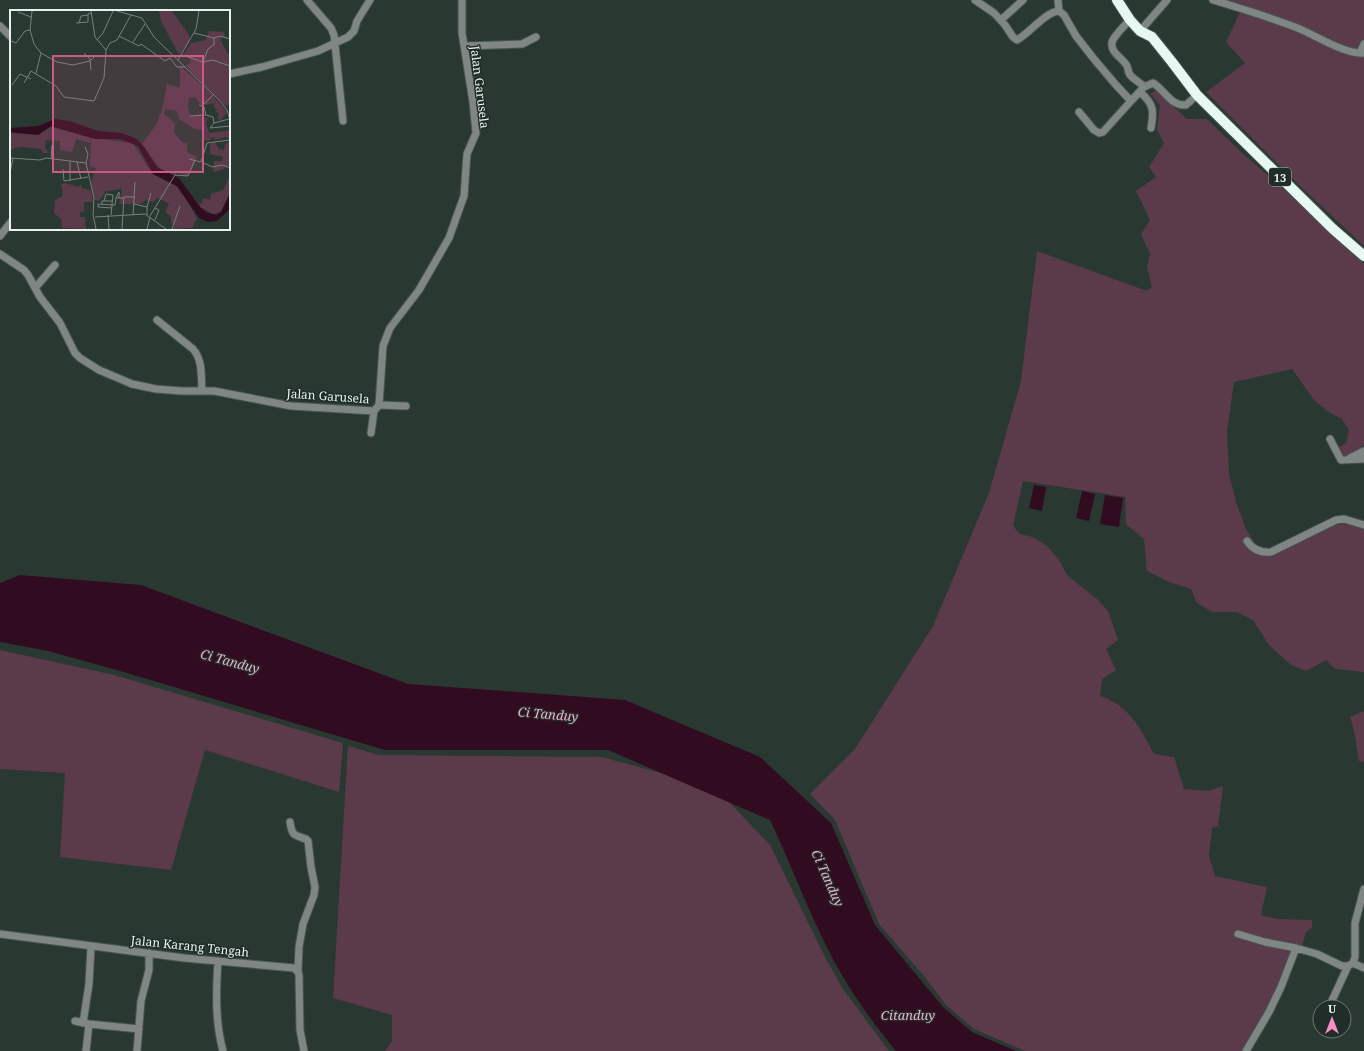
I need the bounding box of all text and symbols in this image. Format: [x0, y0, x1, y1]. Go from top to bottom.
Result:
inset map [10, 10, 230, 230]
street label: Jalan Garusela [466, 44, 494, 130]
road number: 13 [1269, 168, 1291, 186]
street label: Jalan Garusela [285, 385, 370, 407]
water label: Ci Tanduy [198, 644, 262, 678]
water label: Ci Tanduy [517, 702, 579, 726]
water label: Ci Tanduy [807, 847, 849, 909]
street label: Jalan Karang Tengah [129, 931, 250, 961]
north arrow [1312, 999, 1352, 1039]
text: U [1328, 1001, 1337, 1016]
water label: Citanduy [881, 1006, 935, 1024]

